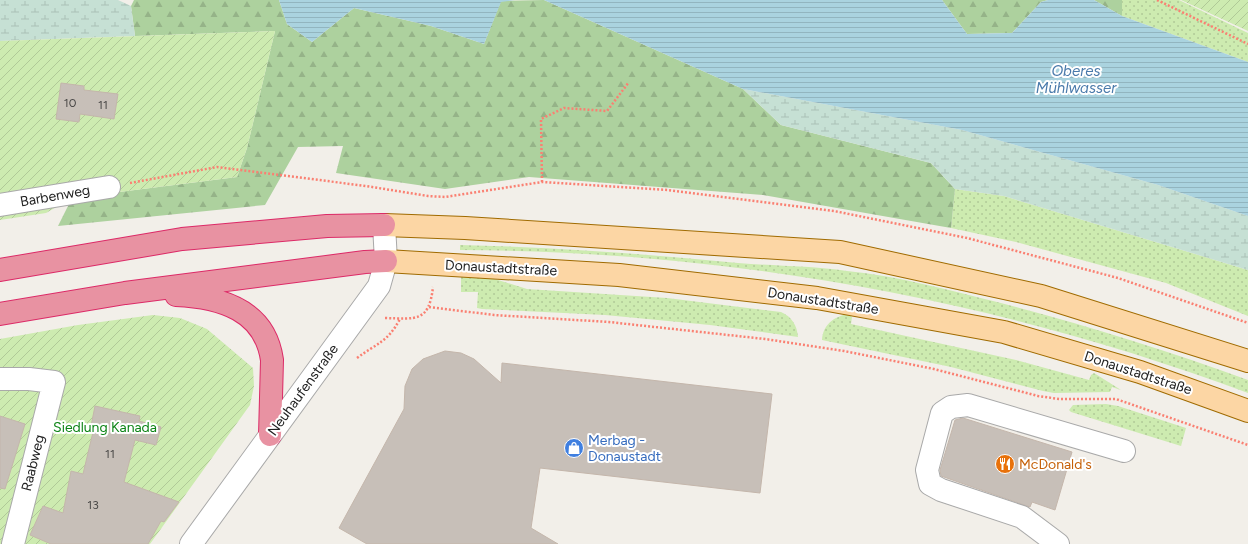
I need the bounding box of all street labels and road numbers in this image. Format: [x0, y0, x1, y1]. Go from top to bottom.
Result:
street label: Barbenweg [19, 181, 91, 211]
street label: Donaustadtstraße [445, 257, 558, 279]
street label: Donaustadtstraße [766, 284, 880, 318]
street label: Neuhaufenstraße [264, 341, 342, 439]
street label: Donaustadtstraße [1082, 348, 1194, 399]
street label: Raabweg [18, 433, 48, 493]

